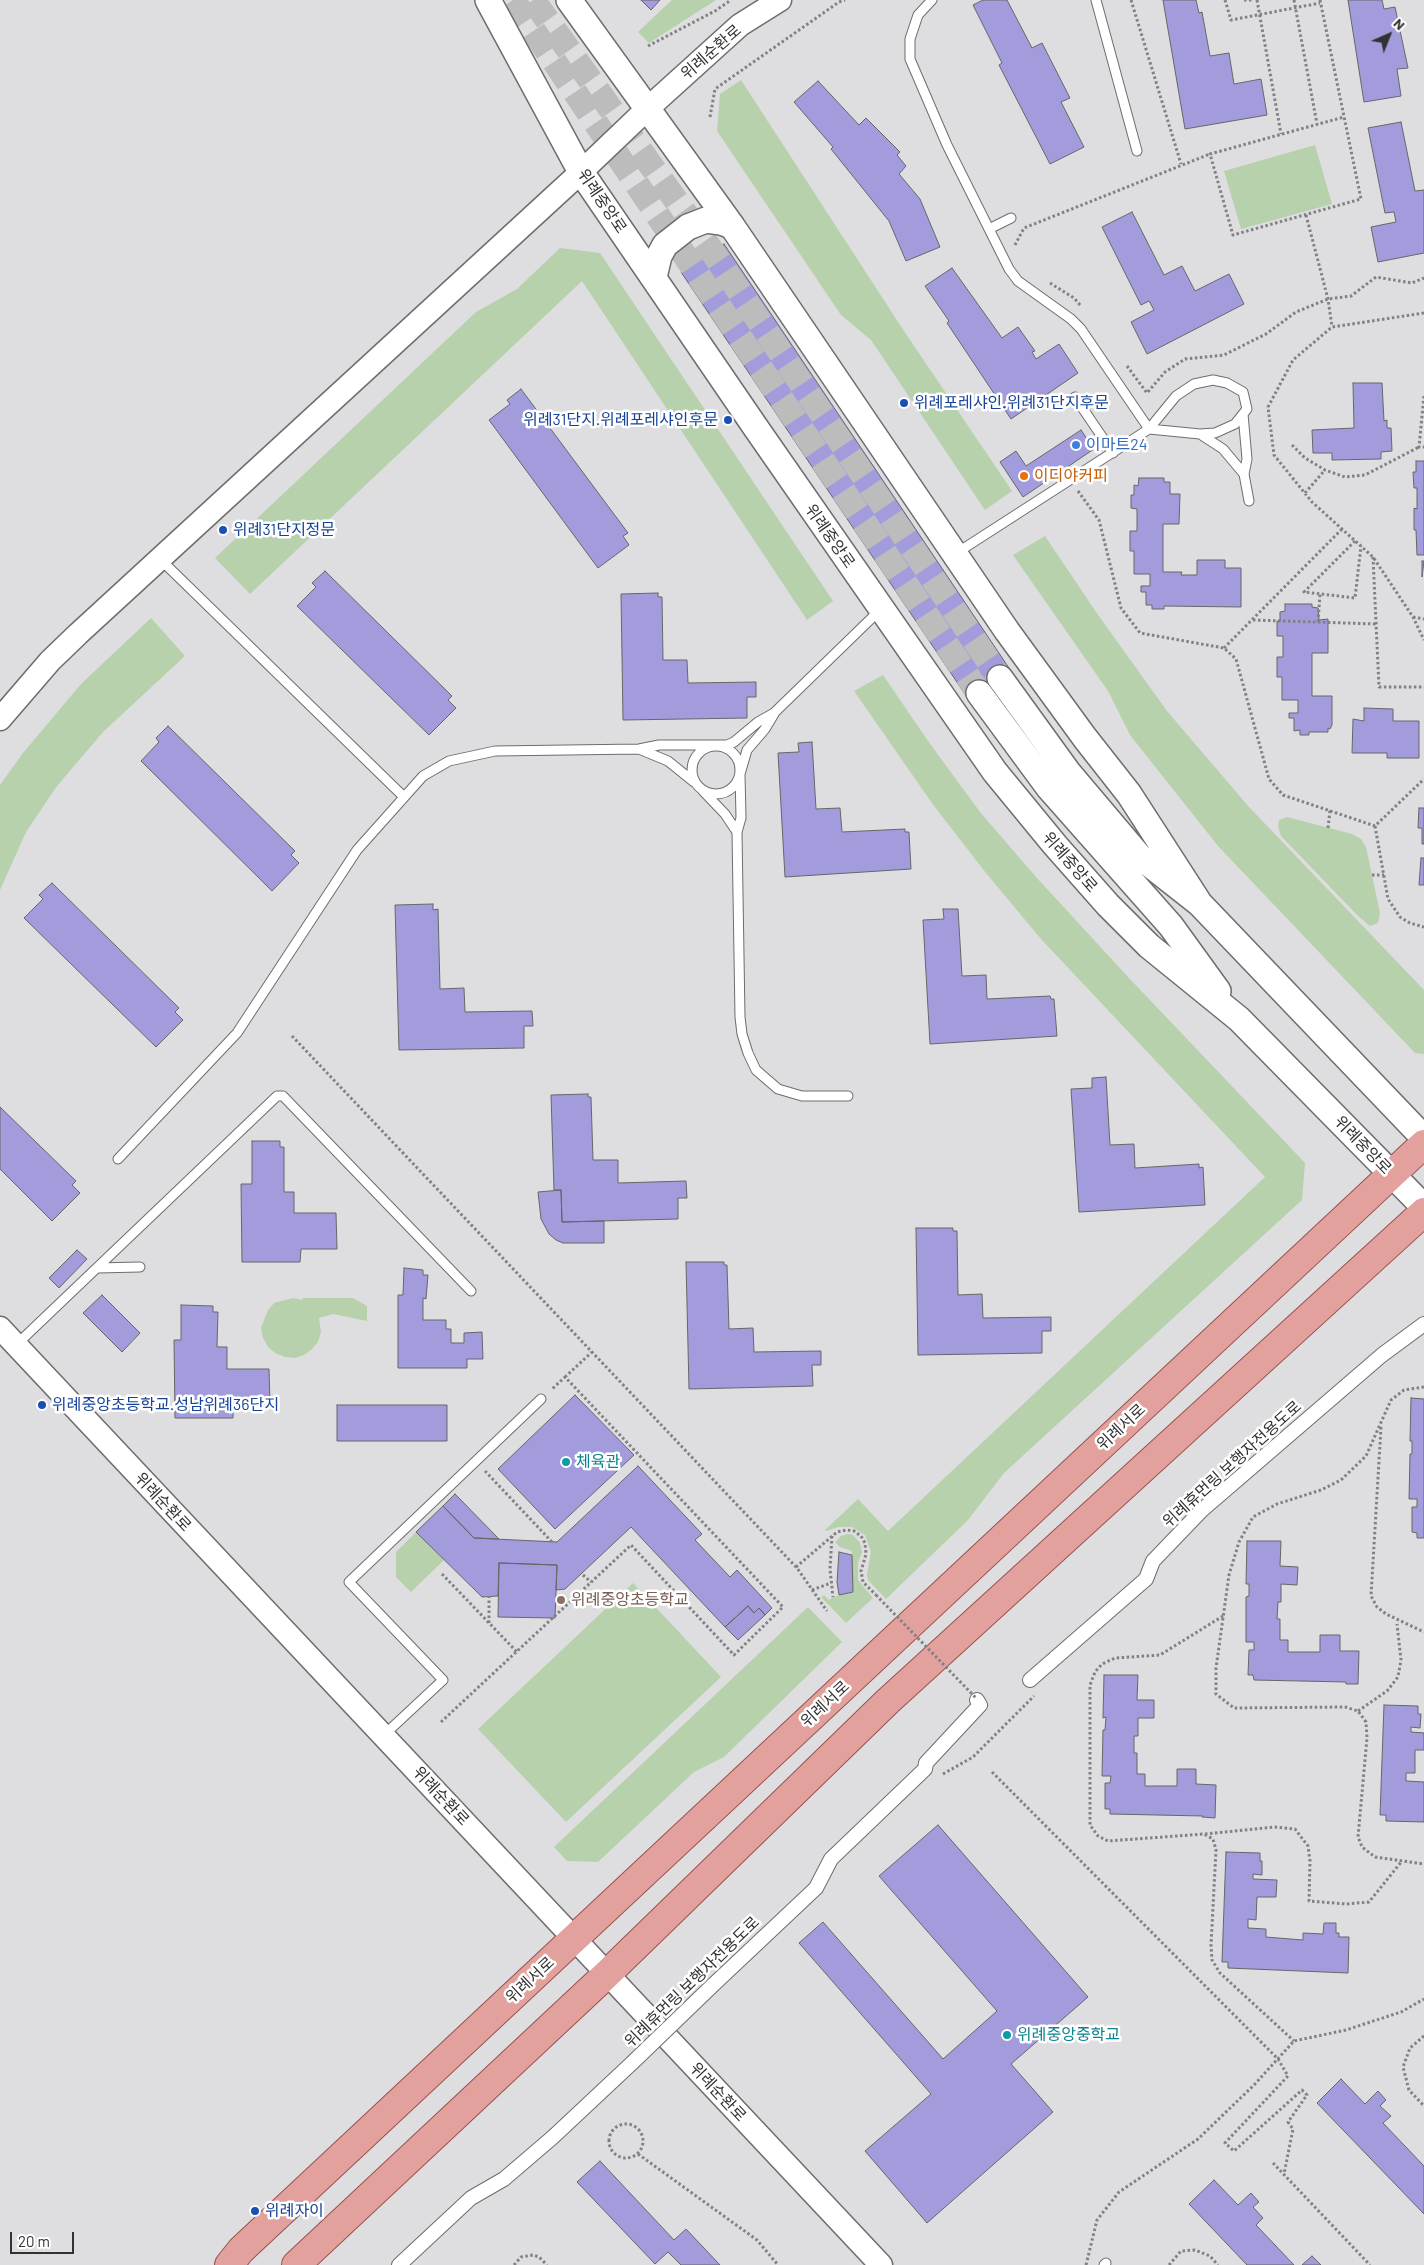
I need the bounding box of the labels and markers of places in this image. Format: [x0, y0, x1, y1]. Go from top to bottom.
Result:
place label: 위례포레샤인.위례31단지후문 [914, 393, 1109, 413]
marker: 위례포레샤인.위례31단지후문 [898, 397, 910, 409]
place label: 위례31단지.위례포레샤인후문 [523, 410, 718, 430]
marker: 위례31단지.위례포레샤인후문 [722, 414, 734, 426]
place label: 이마트24 [1086, 435, 1148, 455]
marker: 이마트24 [1070, 439, 1082, 451]
place label: 이디야커피 [1034, 466, 1108, 486]
marker: 이디야커피 [1018, 470, 1030, 482]
place label: 위례31단지정문 [233, 520, 335, 540]
marker: 위례31단지정문 [217, 524, 229, 536]
place label: 위례중앙초등학교.성남위례36단지 [52, 1395, 279, 1415]
marker: 위례중앙초등학교.성남위례36단지 [36, 1399, 48, 1411]
place label: 체육관 [576, 1452, 620, 1472]
marker: 체육관 [560, 1456, 572, 1468]
place label: 위례중앙초등학교 [571, 1590, 689, 1610]
marker: 위례중앙초등학교 [555, 1594, 567, 1606]
place label: 위례중앙중학교 [1017, 2025, 1120, 2045]
marker: 위례중앙중학교 [1001, 2029, 1013, 2041]
place label: 위례자이 [265, 2201, 324, 2221]
marker: 위례자이 [249, 2205, 261, 2217]

